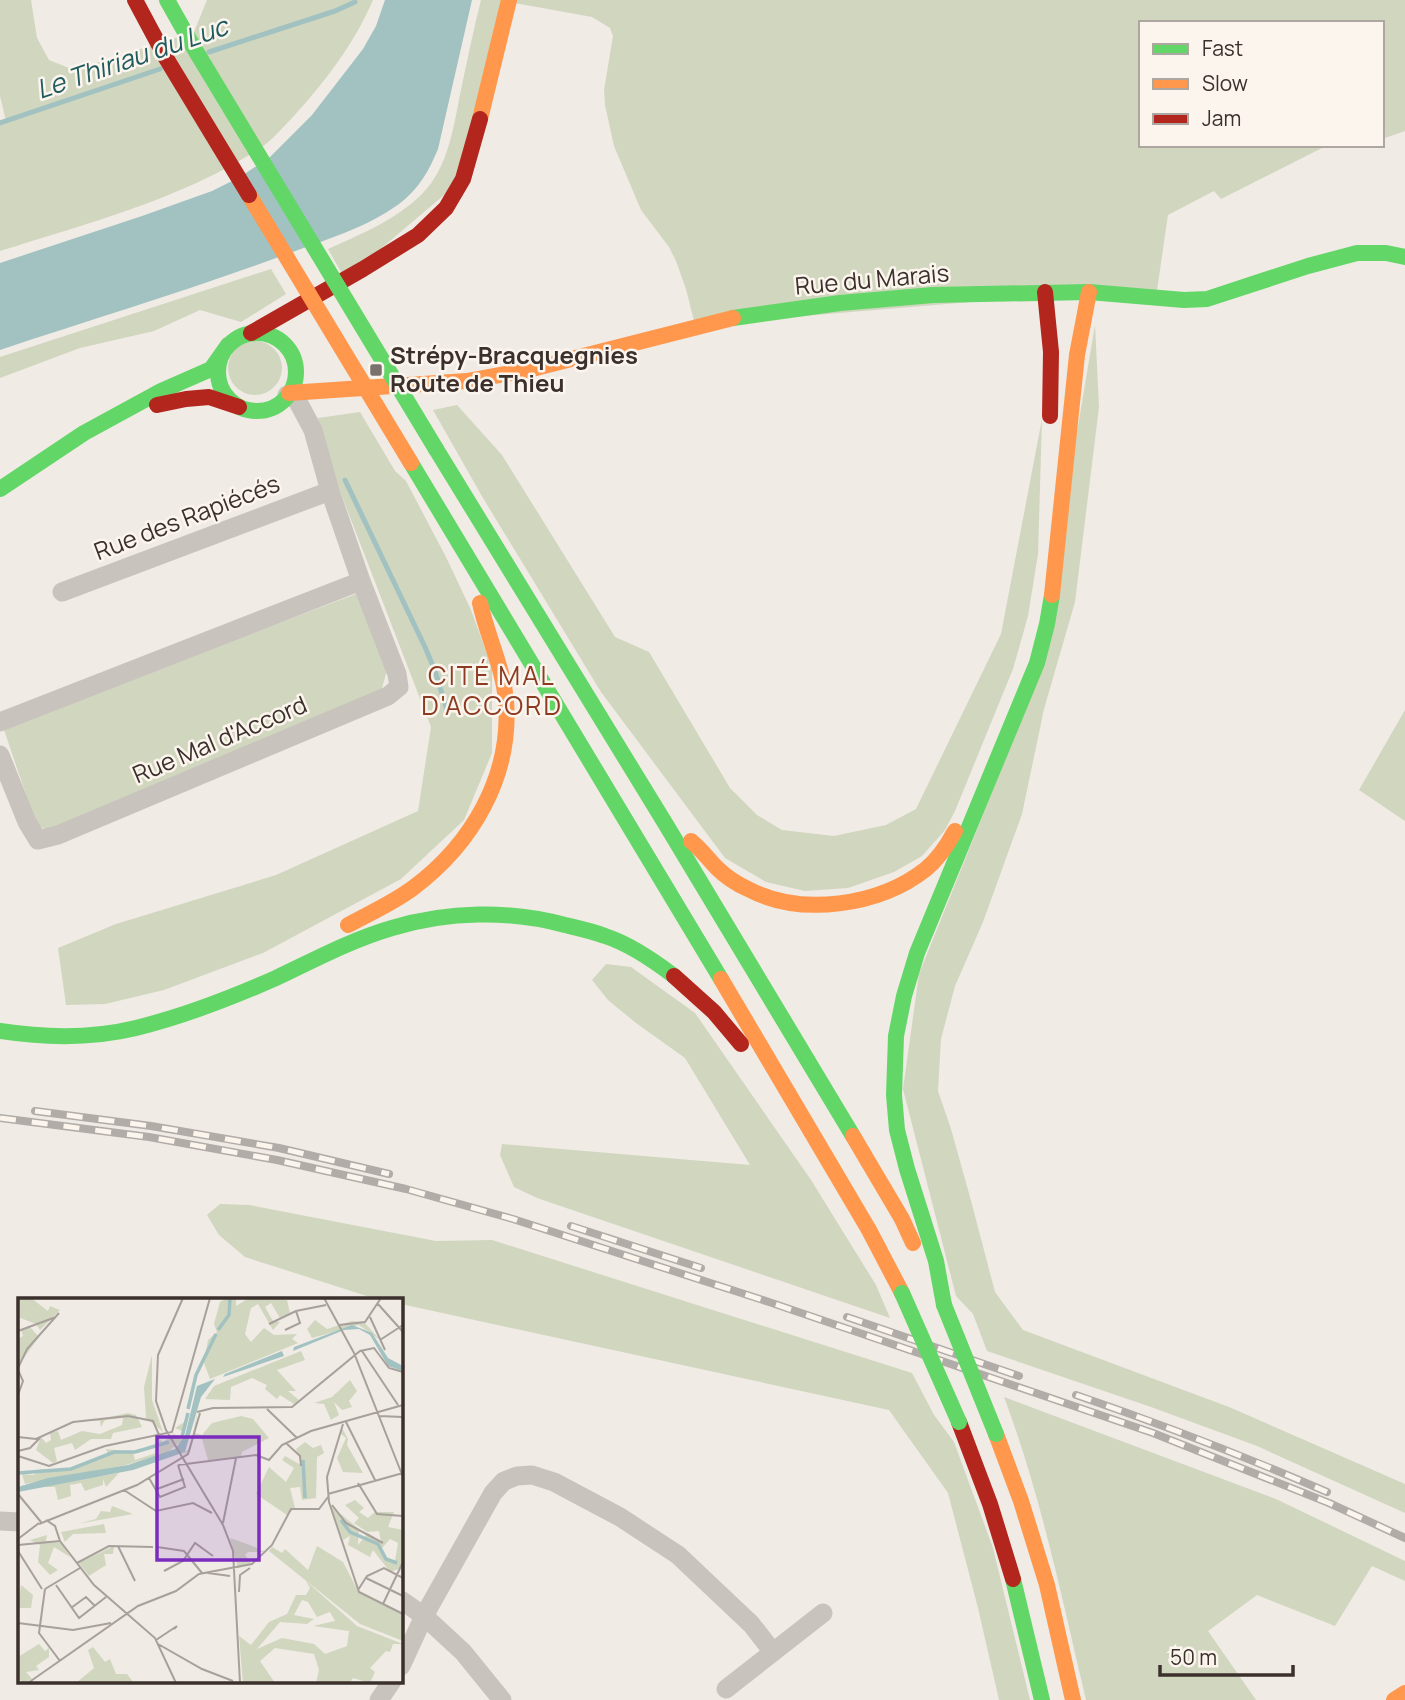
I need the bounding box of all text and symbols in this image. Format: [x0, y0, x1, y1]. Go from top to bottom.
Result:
water label: Le Thiriau du Luc [31, 7, 235, 107]
legend [1139, 21, 1384, 147]
text: Fast [1202, 34, 1243, 62]
text: Slow [1202, 69, 1248, 97]
text: Jam [1202, 104, 1241, 132]
street label: Rue du Marais [793, 255, 950, 302]
place label: Strépy-Bracquegnies Route de Thieu [390, 338, 638, 399]
marker: Strépy-Bracquegnies Route de Thieu [368, 362, 384, 378]
street label: Rue des Rapiécés [89, 466, 284, 567]
district label: CITÉ MAL D'ACCORD [421, 657, 563, 723]
street label: Rue Mal d'Accord [127, 687, 312, 790]
inset map [18, 1298, 402, 1682]
scale bar [1160, 1634, 1293, 1678]
text: 50 m [1170, 1643, 1217, 1671]

